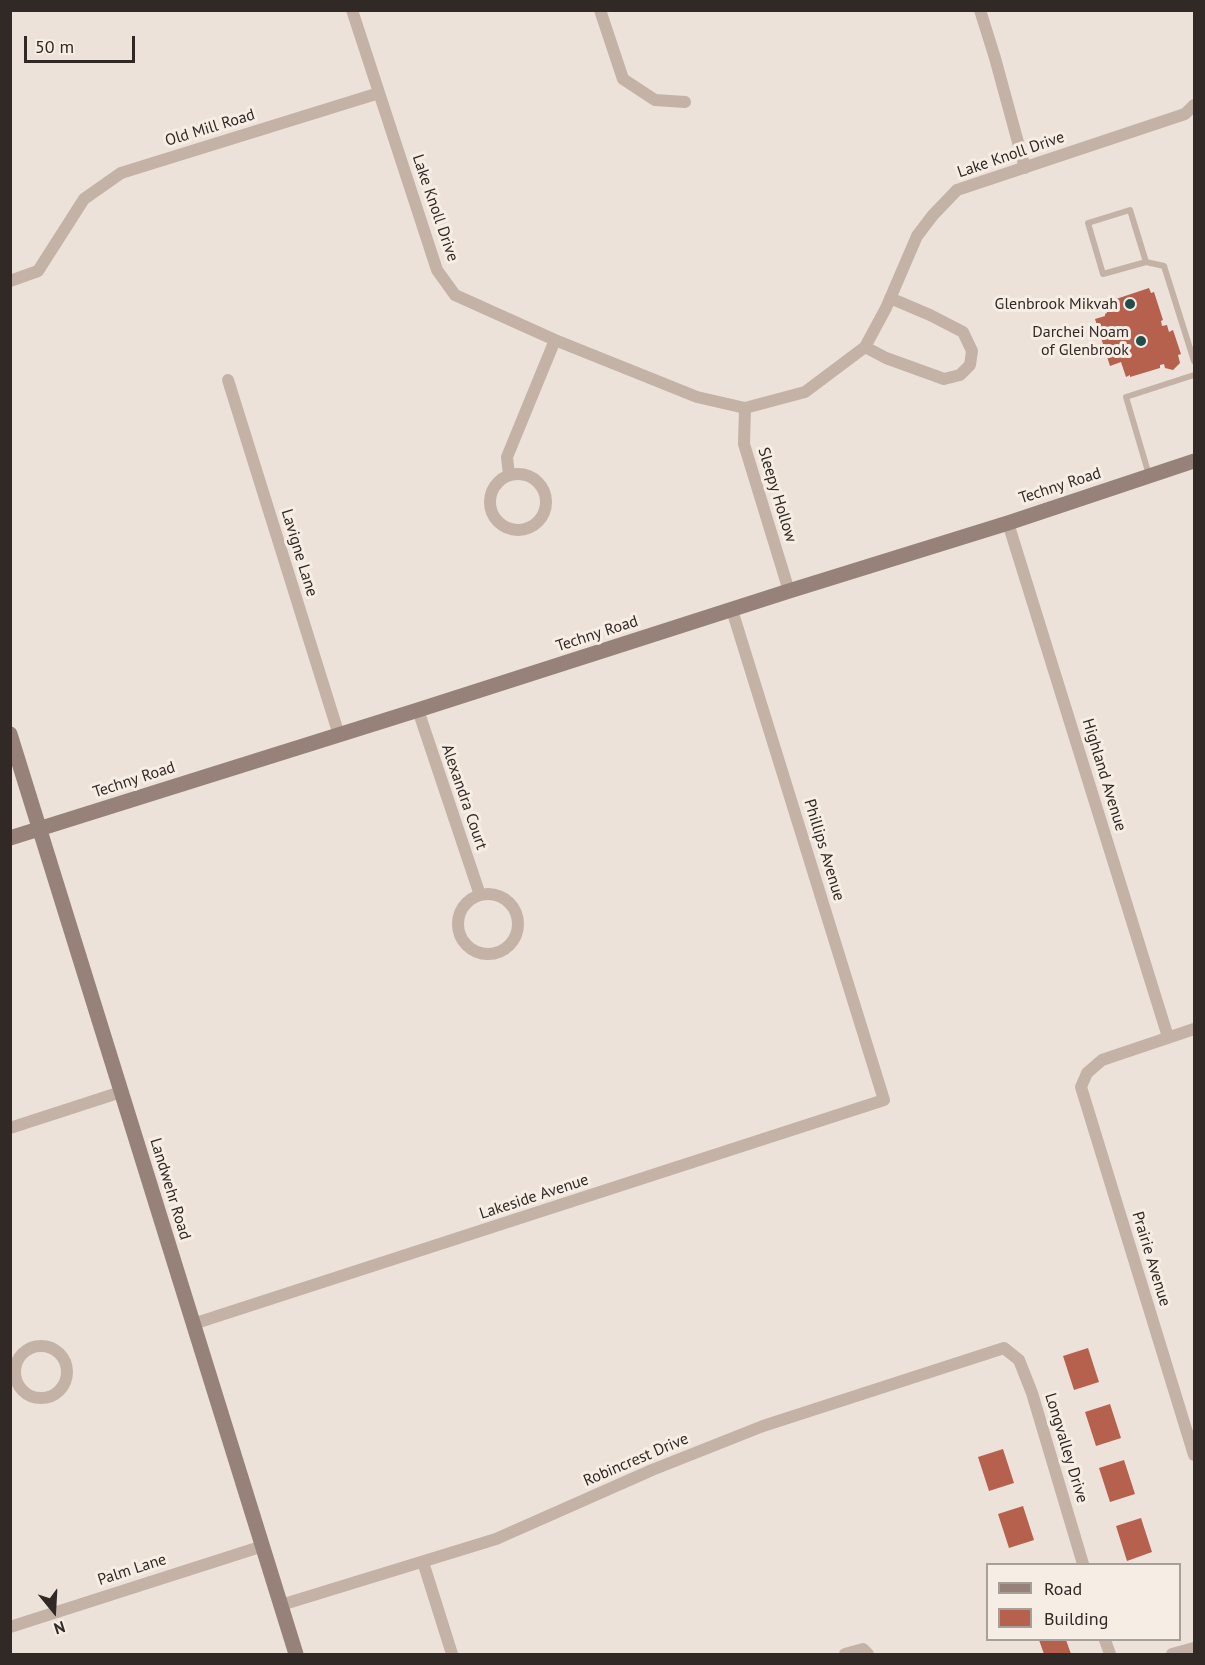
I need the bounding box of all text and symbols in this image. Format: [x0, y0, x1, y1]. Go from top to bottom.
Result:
scale bar [27, 24, 138, 62]
text: 50 m [35, 35, 74, 58]
street label: Old Mill Road [163, 105, 257, 151]
street label: Lake Knoll Drive [955, 128, 1067, 182]
street label: Lake Knoll Drive [408, 152, 462, 264]
place label: Glenbrook Mikvah [995, 294, 1118, 314]
marker: Glenbrook Mikvah [1123, 297, 1137, 311]
place label: Darchei Noam of Glenbrook [1032, 322, 1129, 360]
marker: Darchei Noam of Glenbrook [1134, 334, 1148, 348]
street label: Sleepy Hollow [753, 445, 801, 545]
street label: Techny Road [1017, 464, 1103, 508]
street label: Lavigne Lane [277, 507, 321, 599]
street label: Techny Road [554, 612, 640, 656]
street label: Highland Avenue [1078, 716, 1130, 834]
street label: Alexandra Court [437, 742, 491, 852]
street label: Techny Road [91, 758, 177, 802]
street label: Phillips Avenue [799, 797, 849, 903]
street label: Landwehr Road [145, 1136, 195, 1242]
street label: Lakeside Avenue [477, 1170, 591, 1224]
street label: Prairie Avenue [1127, 1209, 1175, 1309]
street label: Longvalley Drive [1040, 1391, 1092, 1505]
street label: Robincrest Drive [581, 1429, 691, 1491]
street label: Palm Lane [95, 1550, 169, 1590]
legend [986, 1563, 1181, 1641]
text: Road [1044, 1577, 1082, 1600]
north arrow [24, 1581, 84, 1641]
text: Building [1044, 1607, 1108, 1630]
text: N [51, 1617, 68, 1639]

